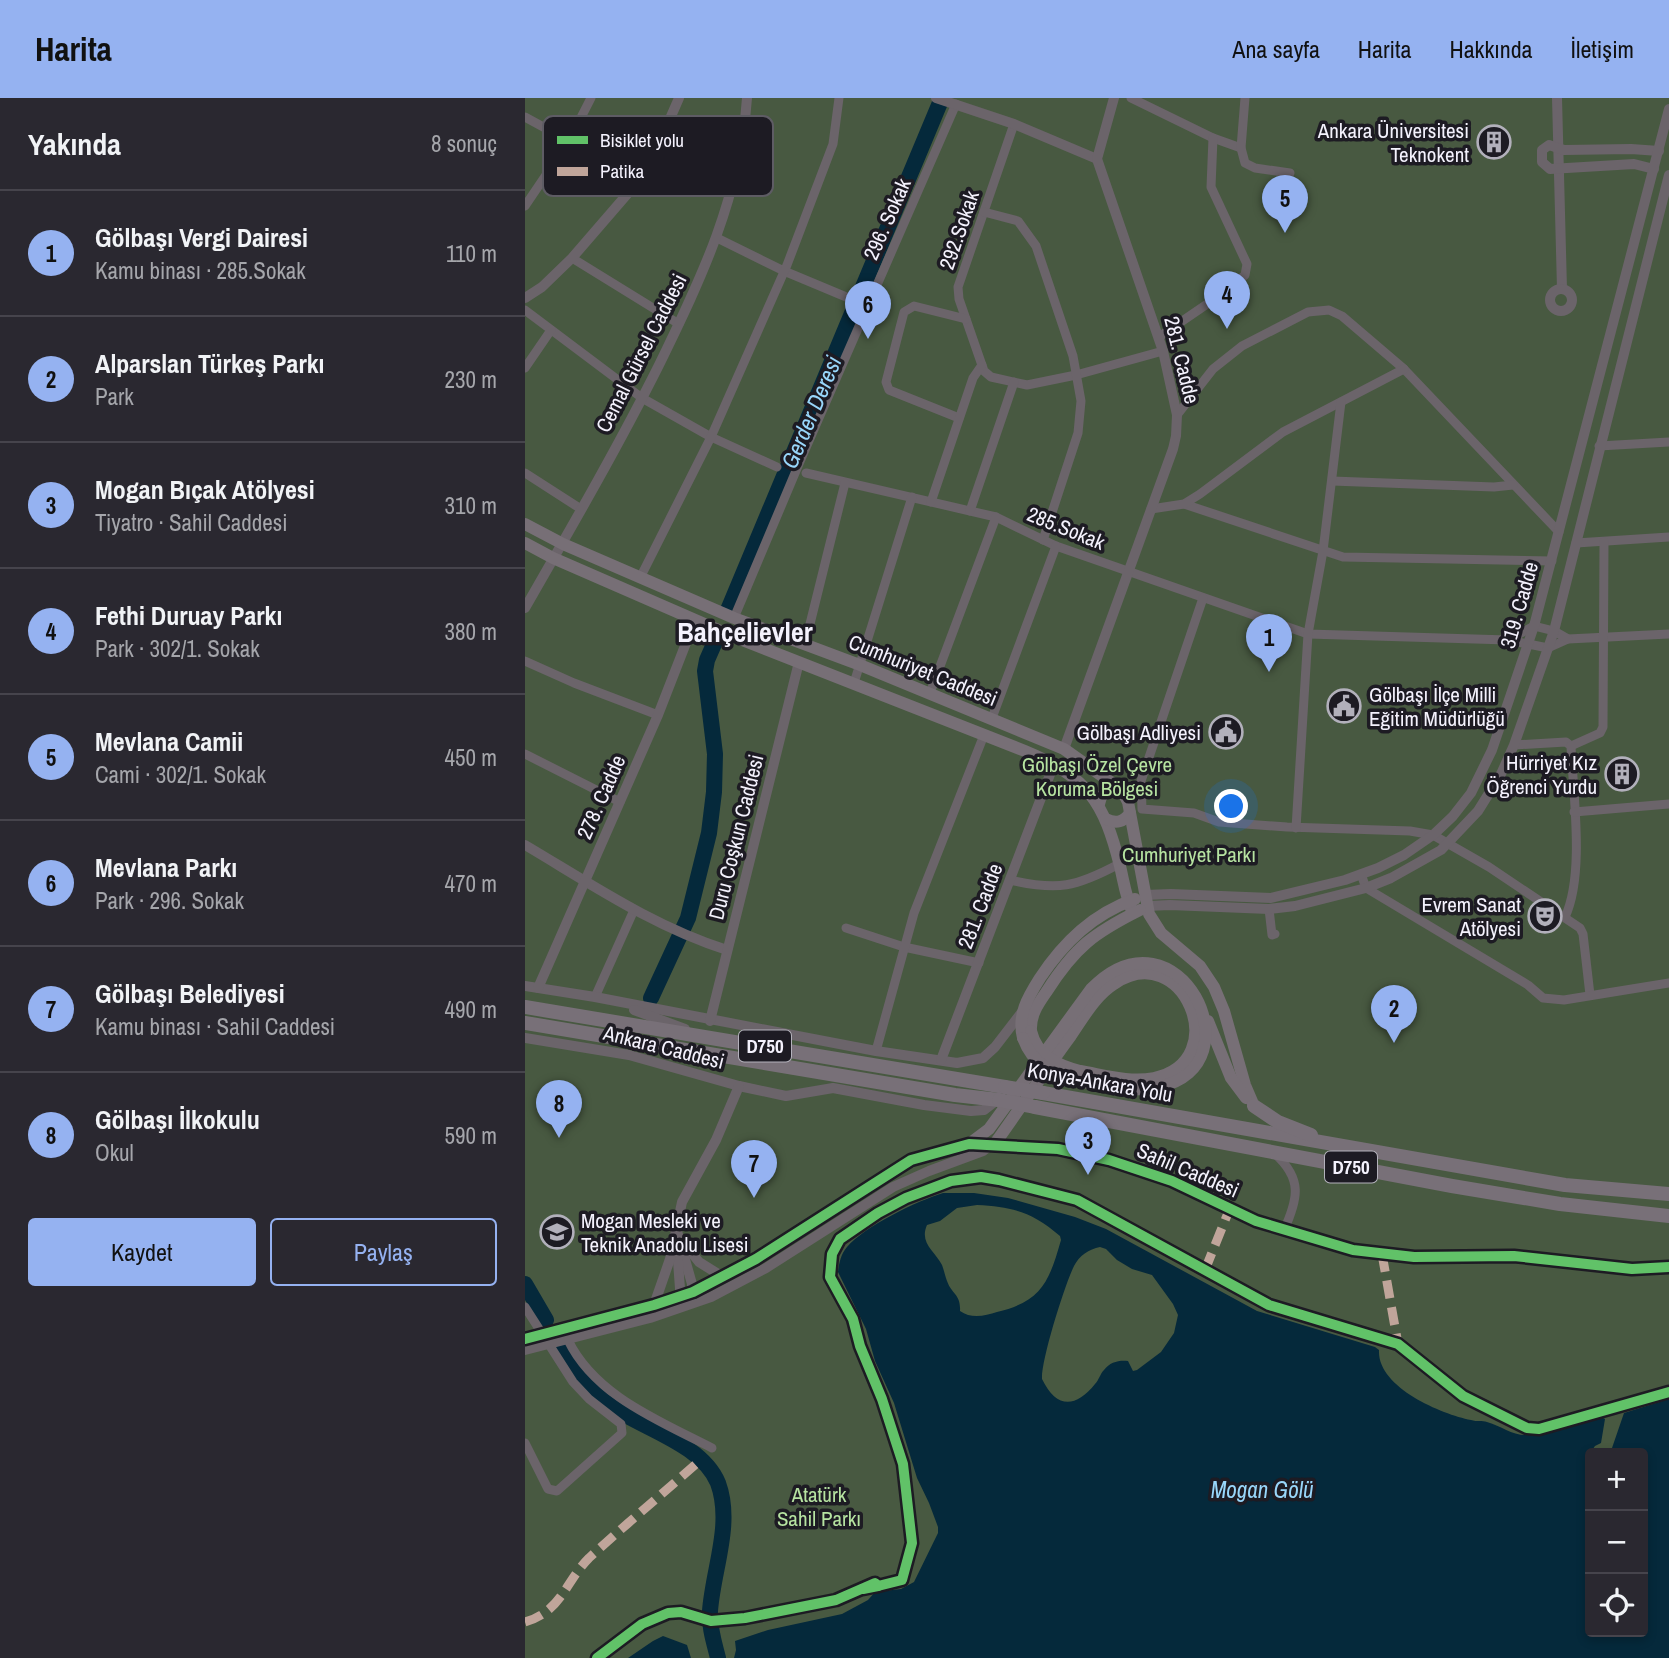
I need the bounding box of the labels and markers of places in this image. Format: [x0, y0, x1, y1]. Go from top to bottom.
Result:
place label: Ankara Üniversitesi Teknokent [1317, 116, 1469, 169]
building icon: Ankara Üniversitesi Teknokent [1475, 123, 1513, 161]
pin: 5 [1262, 175, 1308, 233]
pin: 4 [1204, 271, 1250, 329]
pin: 6 [845, 281, 891, 339]
pin: 1 [1246, 614, 1292, 672]
place label: Gölbaşı İlçe Milli Eğitim Müdürlüğü [1369, 680, 1505, 733]
public building icon: Gölbaşı İlçe Milli Eğitim Müdürlüğü [1325, 687, 1363, 725]
public building icon: Gölbaşı Adliyesi [1207, 713, 1245, 751]
place label: Gölbaşı Adliyesi [1077, 718, 1201, 747]
place label: Hürriyet Kız Öğrenci Yurdu [1486, 748, 1597, 801]
building icon: Hürriyet Kız Öğrenci Yurdu [1603, 755, 1641, 793]
place label: Evrem Sanat Atölyesi [1421, 890, 1521, 943]
theatre icon: Evrem Sanat Atölyesi [1526, 897, 1564, 935]
pin: 2 [1371, 985, 1417, 1043]
pin: 8 [536, 1080, 582, 1138]
pin: 3 [1065, 1117, 1111, 1175]
pin: 7 [731, 1140, 777, 1198]
place label: Mogan Mesleki ve Teknik Anadolu Lisesi [581, 1206, 749, 1259]
school or university icon: Mogan Mesleki ve Teknik Anadolu Lisesi [538, 1213, 576, 1251]

